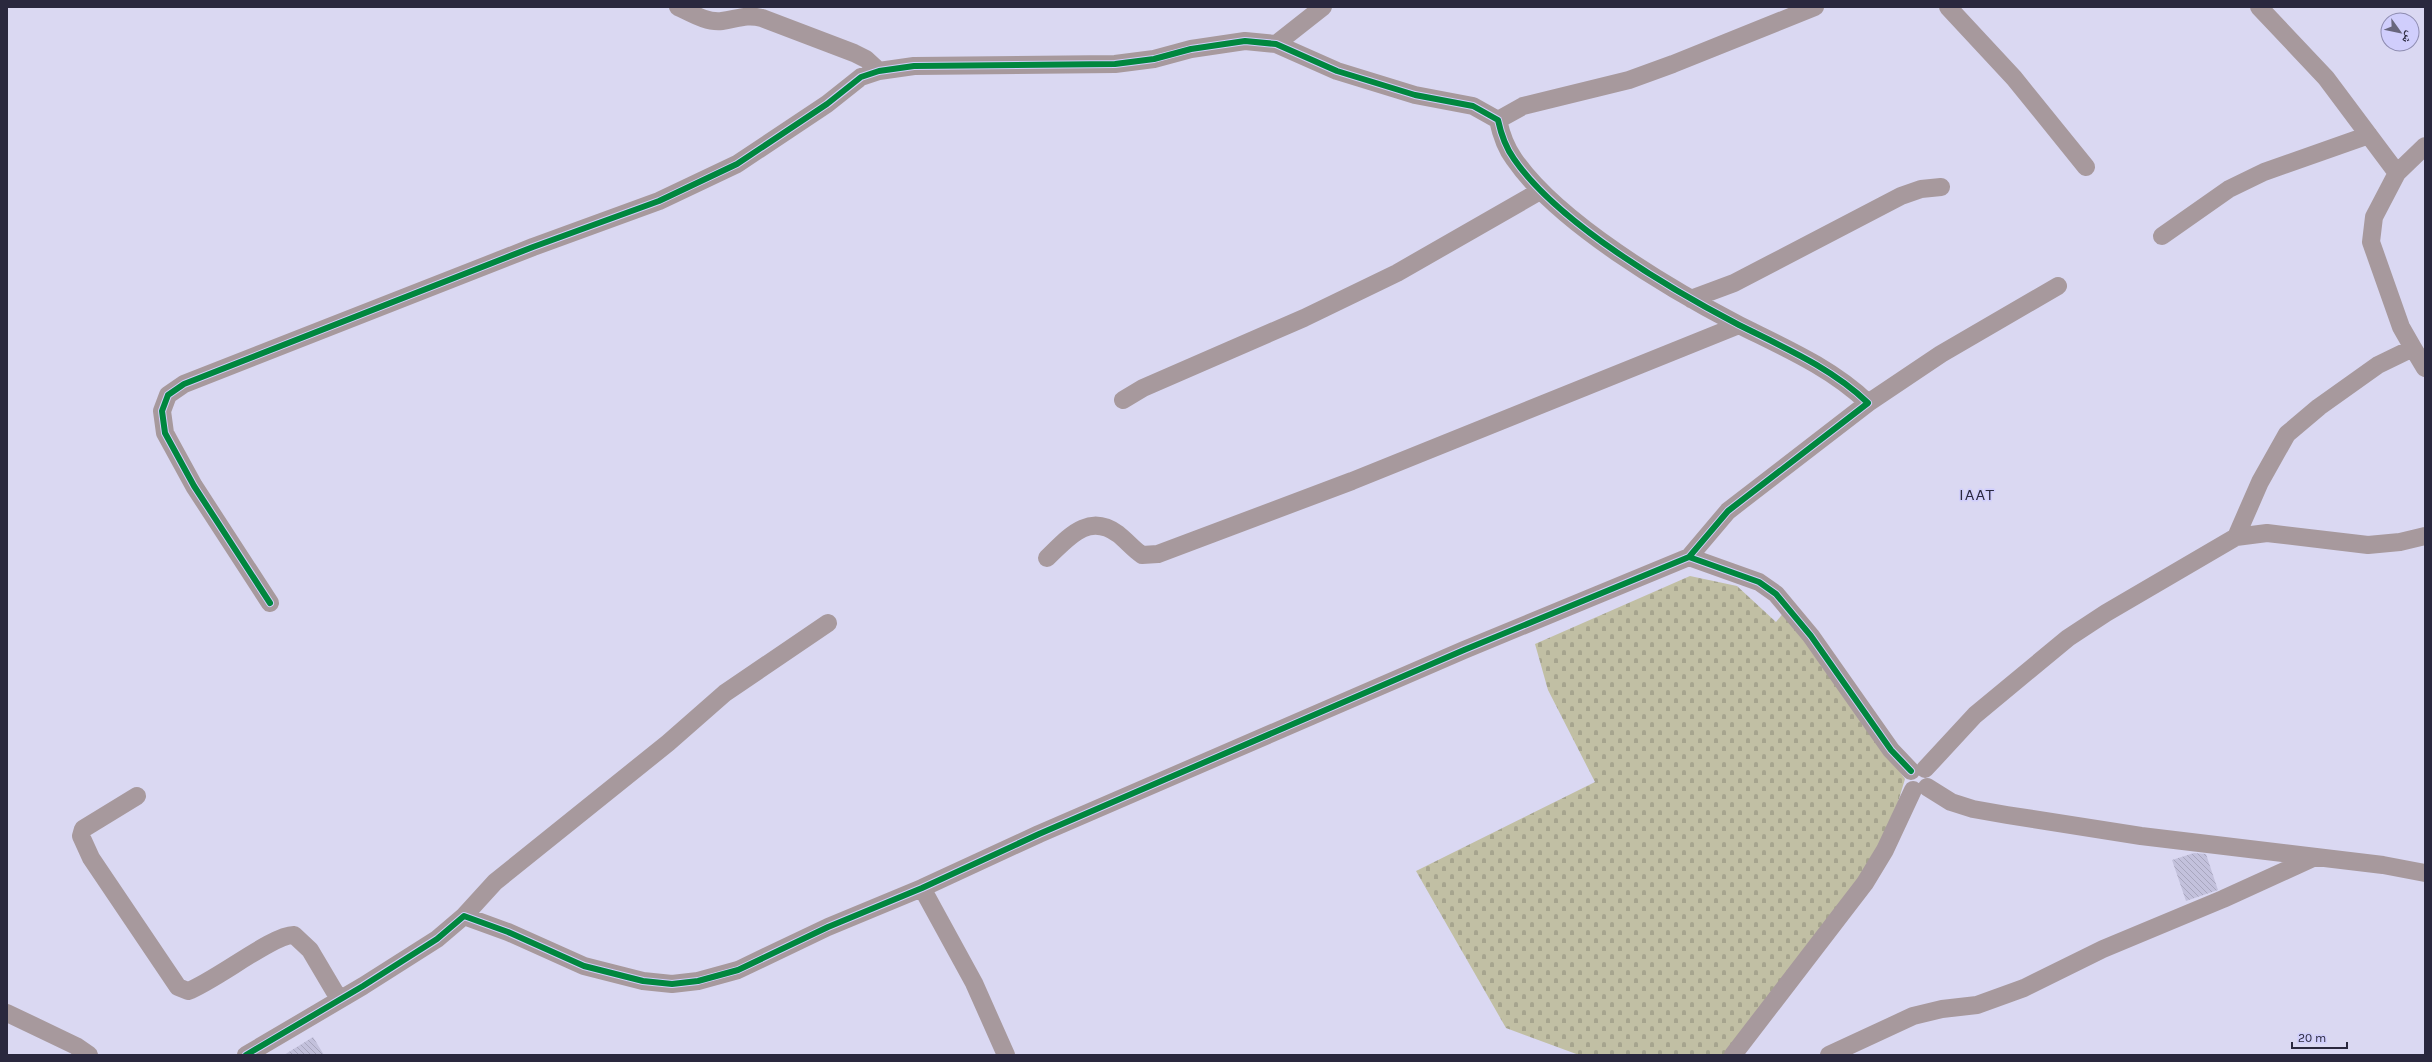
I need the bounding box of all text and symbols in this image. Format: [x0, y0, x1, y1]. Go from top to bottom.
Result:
north arrow [2380, 12, 2420, 52]
text: ش [2398, 28, 2417, 46]
district label: IAAT [1959, 484, 1995, 504]
scale bar [2292, 1024, 2347, 1050]
text: 20 m [2298, 1031, 2326, 1045]

